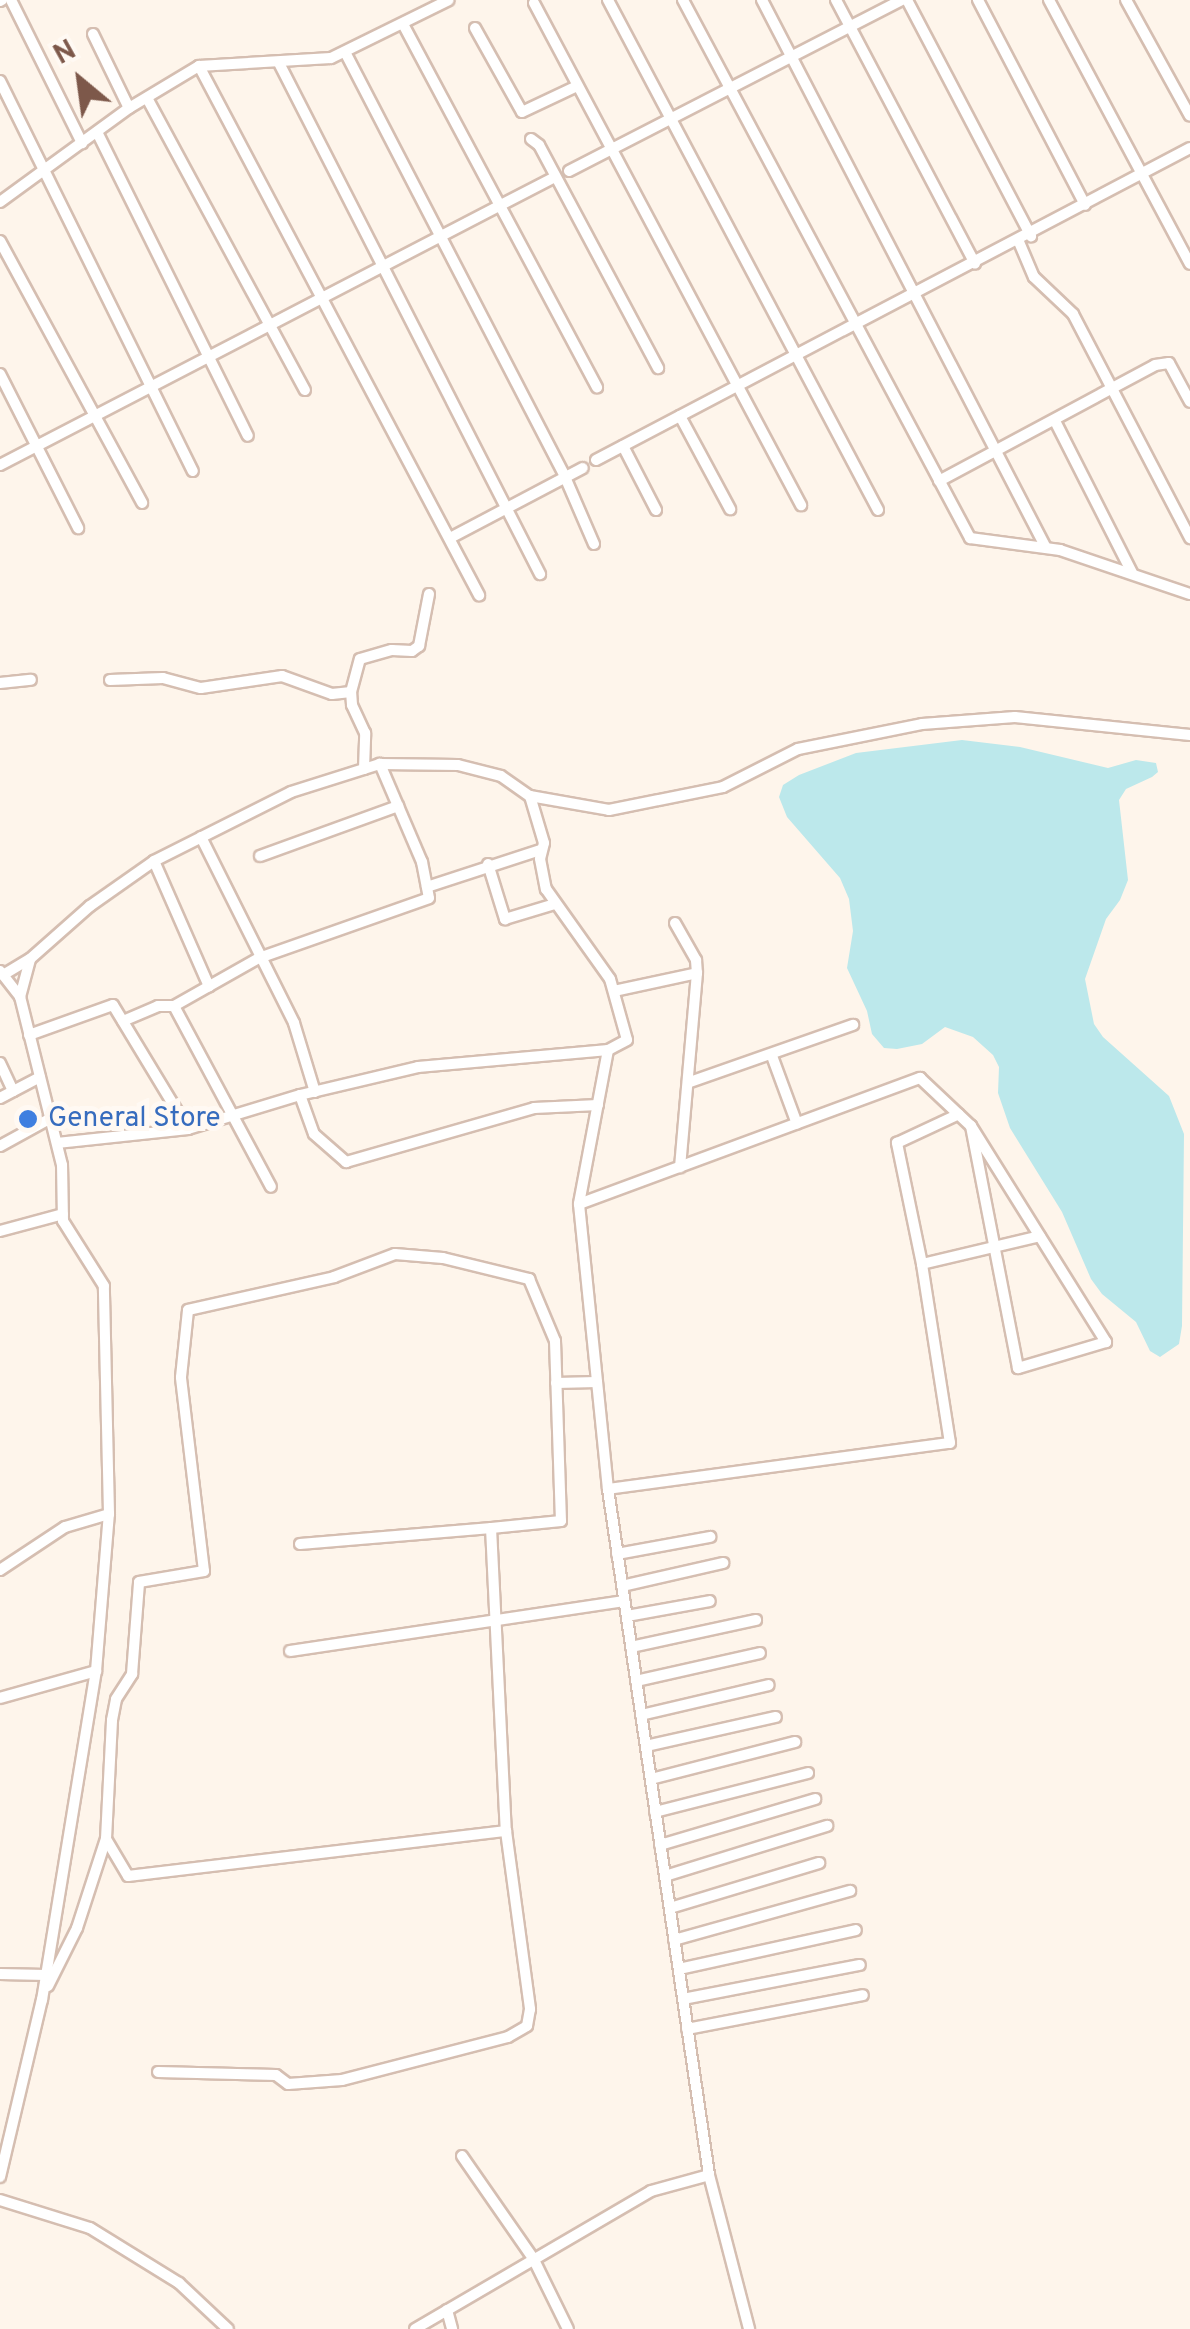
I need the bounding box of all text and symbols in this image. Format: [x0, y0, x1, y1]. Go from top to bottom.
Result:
north arrow [30, 30, 130, 130]
text: N [48, 33, 83, 74]
place label: General Store [48, 1102, 221, 1136]
marker: General Store [17, 1108, 39, 1130]

